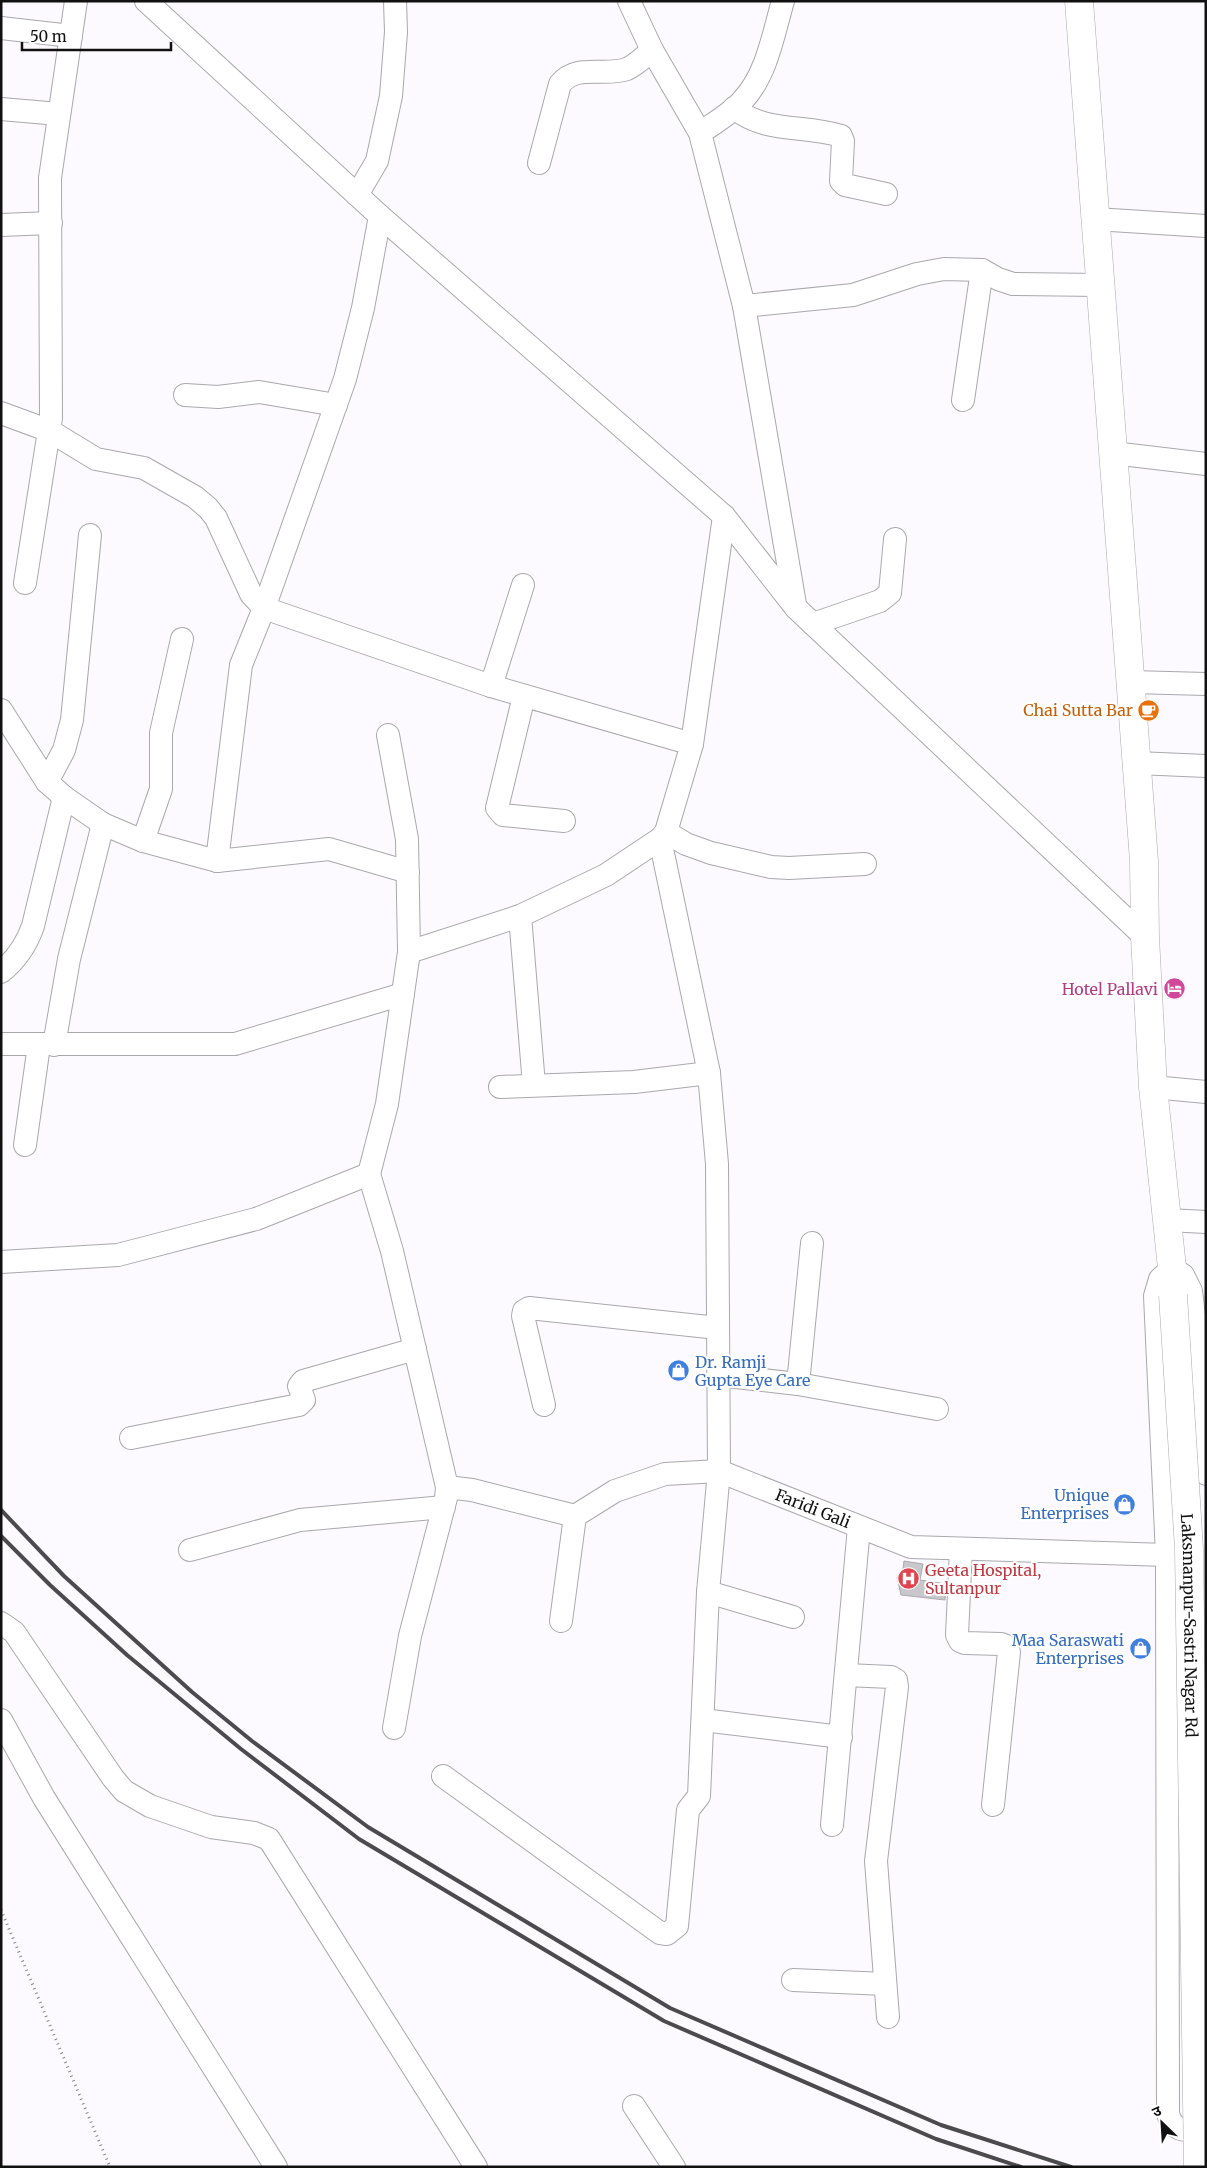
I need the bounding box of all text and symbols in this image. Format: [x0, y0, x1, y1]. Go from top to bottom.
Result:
scale bar [22, 20, 171, 52]
text: 50 m [30, 27, 67, 46]
cafe icon: Chai Sutta Bar [1137, 698, 1161, 722]
place label: Chai Sutta Bar [1023, 700, 1133, 720]
hotel icon: Hotel Pallavi [1162, 977, 1186, 1001]
place label: Hotel Pallavi [1062, 979, 1158, 999]
place label: Dr. Ramji Gupta Eye Care [695, 1352, 810, 1390]
shop icon: Dr. Ramji Gupta Eye Care [667, 1359, 691, 1383]
street label: Faridi Gali [772, 1484, 853, 1532]
place label: Unique Enterprises [1021, 1485, 1109, 1523]
shop icon: Unique Enterprises [1113, 1492, 1137, 1516]
street label: Laksmanpur-Sastri Nagar Rd [1177, 1513, 1202, 1738]
place label: Geeta Hospital, Sultanpur [925, 1560, 1041, 1598]
hospital icon: Geeta Hospital, Sultanpur [897, 1567, 921, 1591]
place label: Maa Saraswati Enterprises [1012, 1630, 1124, 1668]
shop icon: Maa Saraswati Enterprises [1128, 1637, 1152, 1661]
north arrow [1137, 2098, 1187, 2148]
text: उ [1149, 2101, 1165, 2121]

